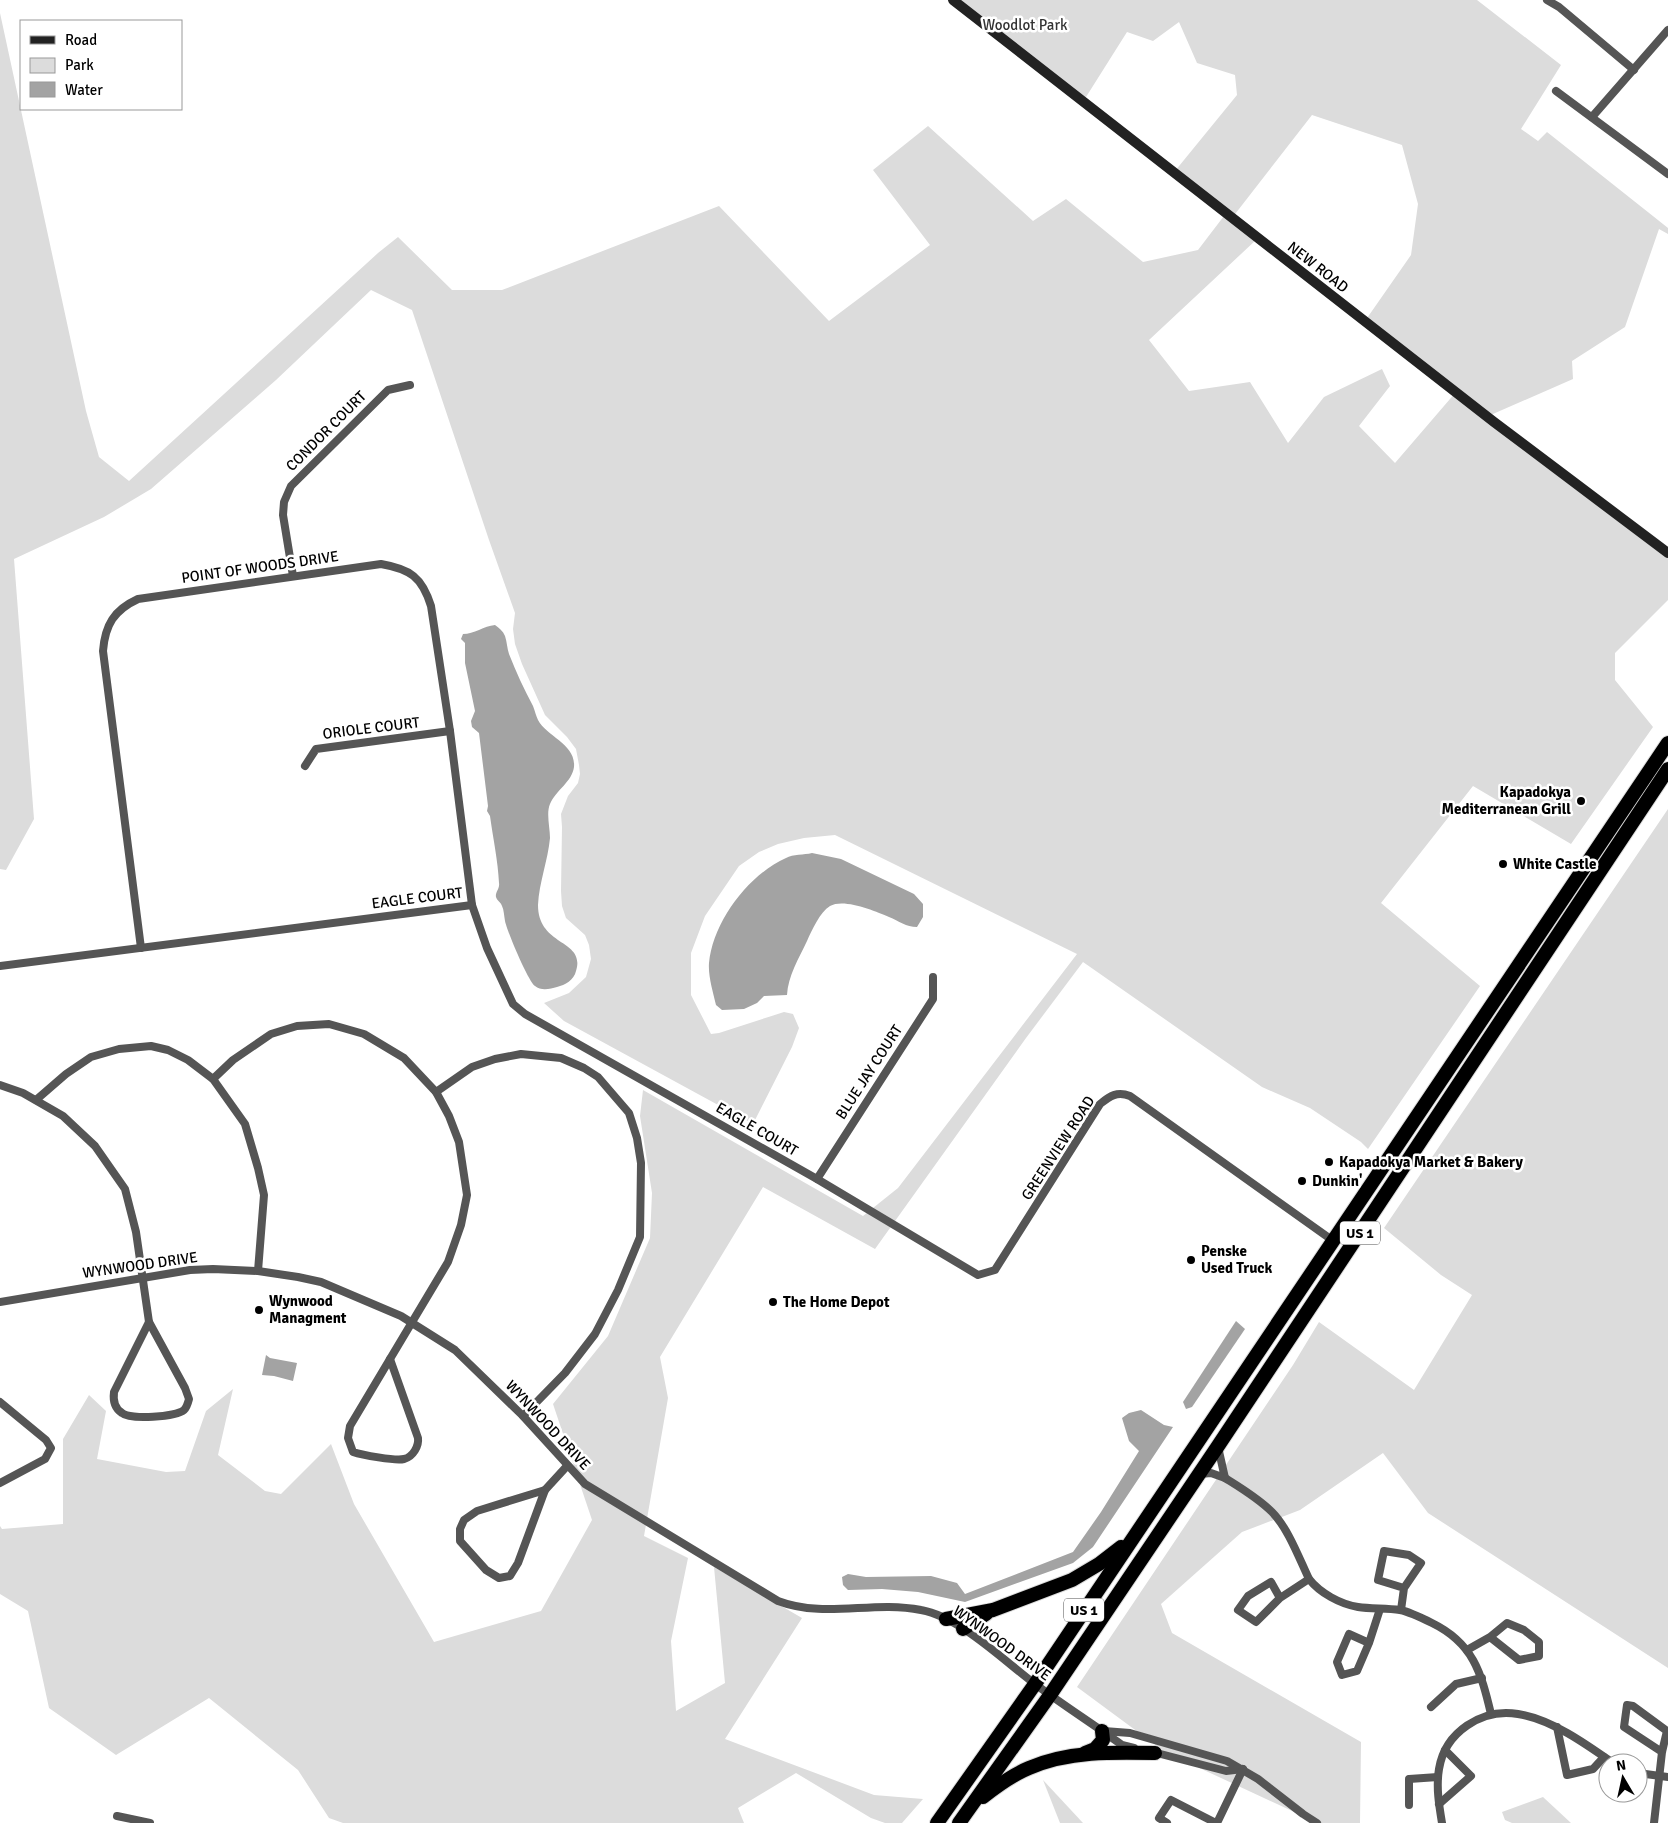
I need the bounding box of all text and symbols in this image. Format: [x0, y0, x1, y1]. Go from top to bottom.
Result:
park label: Woodlot Park [982, 16, 1068, 34]
legend [20, 20, 182, 110]
text: Road [65, 31, 97, 49]
text: Park [65, 56, 94, 74]
text: Water [65, 81, 103, 99]
street label: NEW ROAD [1284, 238, 1352, 296]
street label: CONDOR COURT [282, 387, 370, 475]
street label: POINT OF WOODS DRIVE [180, 547, 340, 587]
street label: ORIOLE COURT [321, 713, 421, 743]
place label: Kapadokya Mediterranean Grill [1442, 783, 1571, 818]
marker: Kapadokya Mediterranean Grill [1575, 795, 1587, 807]
place label: White Castle [1513, 855, 1596, 873]
marker: White Castle [1497, 858, 1509, 870]
street label: EAGLE COURT [370, 883, 464, 913]
street label: BLUE JAY COURT [832, 1021, 907, 1123]
street label: GREENVIEW ROAD [1018, 1092, 1098, 1204]
street label: EAGLE COURT [713, 1098, 802, 1160]
place label: Kapadokya Market & Bakery [1339, 1153, 1523, 1171]
marker: Kapadokya Market & Bakery [1323, 1156, 1335, 1168]
place label: Dunkin' [1312, 1172, 1362, 1190]
marker: Dunkin' [1296, 1175, 1308, 1187]
road number: US 1 [1340, 1222, 1380, 1244]
place label: Penske Used Truck [1201, 1242, 1272, 1277]
street label: WYNWOOD DRIVE [81, 1248, 199, 1282]
marker: Penske Used Truck [1185, 1254, 1197, 1266]
place label: Wynwood Managment [269, 1292, 347, 1327]
place label: The Home Depot [783, 1293, 890, 1311]
marker: The Home Depot [767, 1296, 779, 1308]
marker: Wynwood Managment [253, 1304, 265, 1316]
street label: WYNWOOD DRIVE [502, 1376, 594, 1474]
road number: US 1 [1064, 1598, 1104, 1622]
street label: WYNWOOD DRIVE [950, 1602, 1054, 1684]
north arrow [1598, 1753, 1648, 1803]
text: N [1615, 1756, 1627, 1775]

